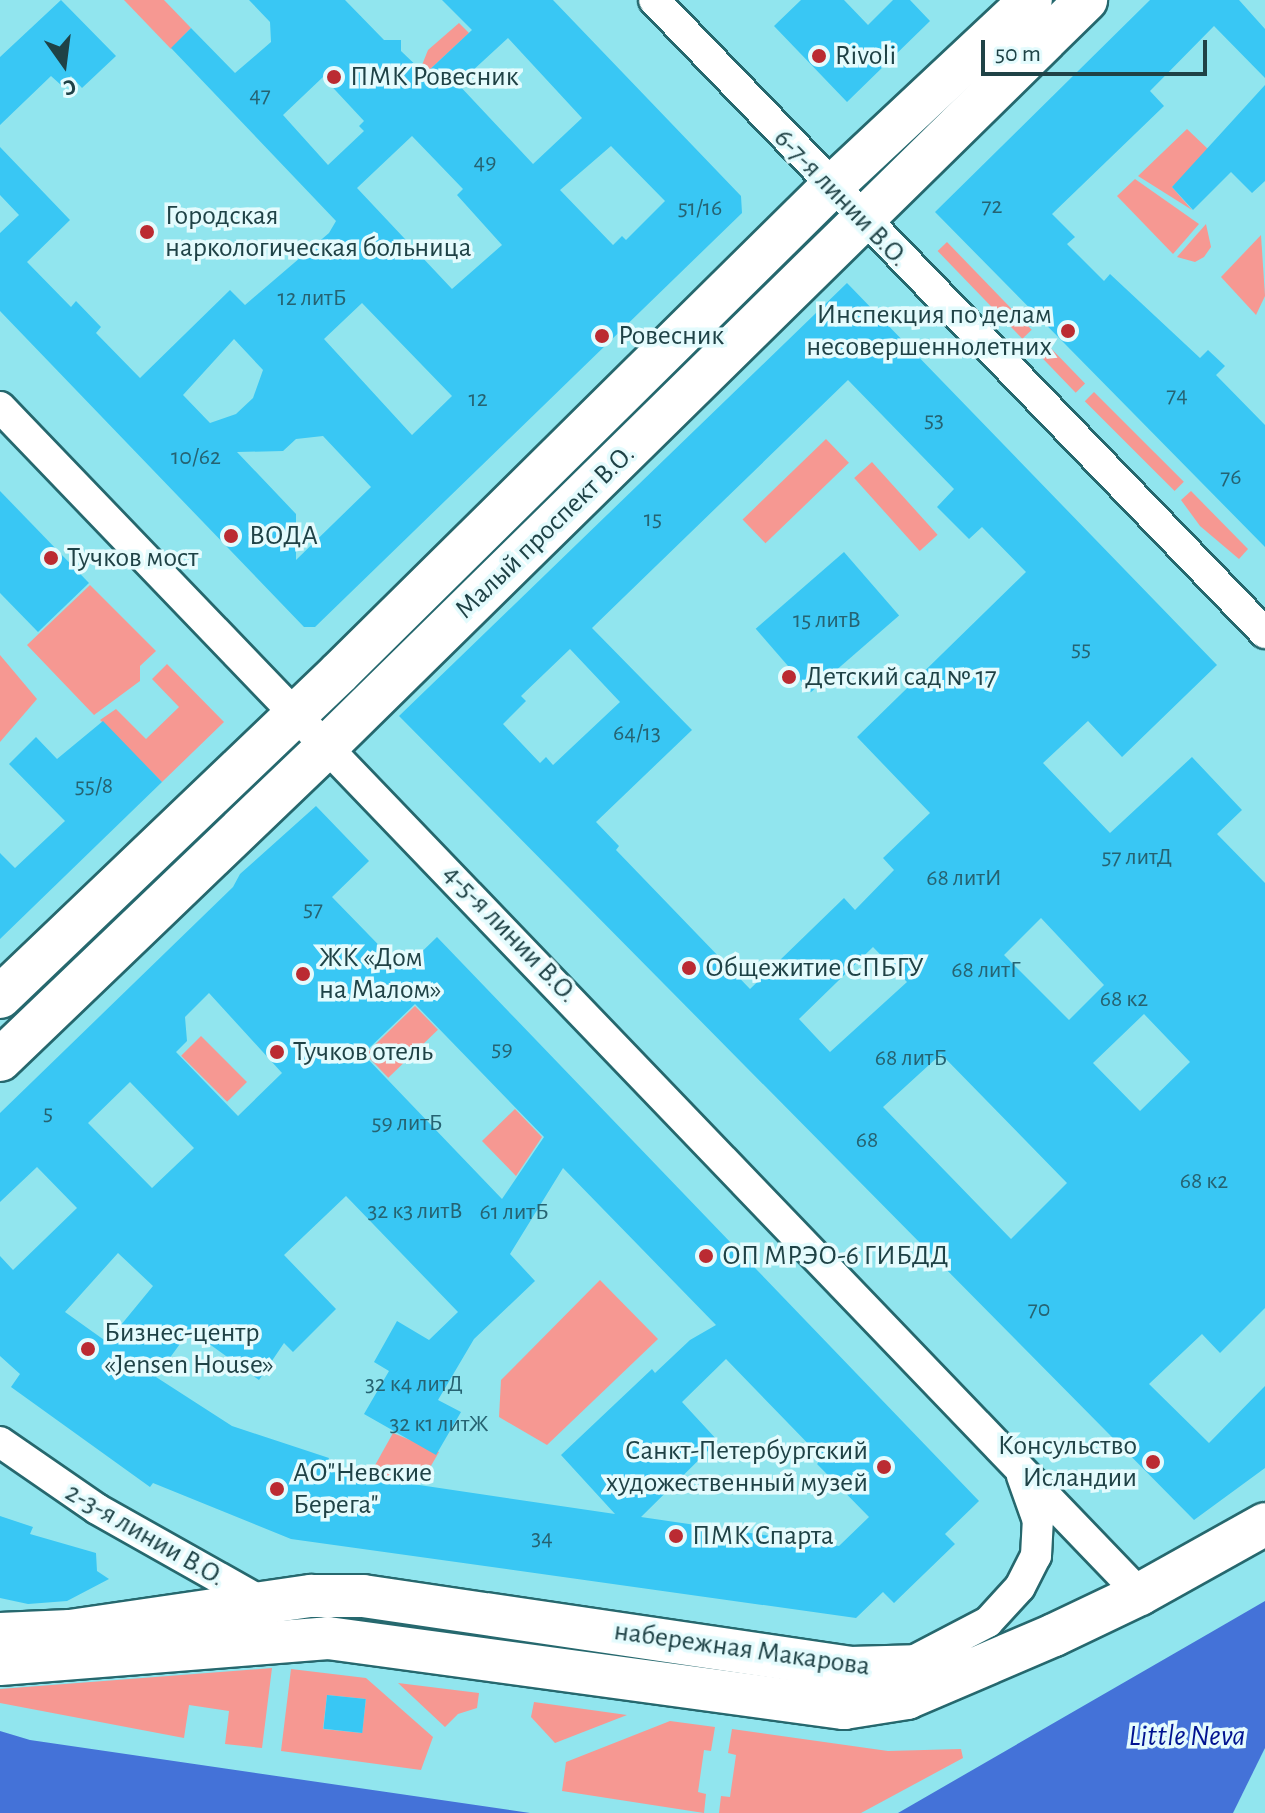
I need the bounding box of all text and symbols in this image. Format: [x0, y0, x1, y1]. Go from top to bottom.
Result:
north arrow [24, 24, 104, 104]
scale bar [985, 24, 1211, 74]
place label: Rivoli [835, 39, 896, 73]
text: 50 m [995, 42, 1041, 66]
marker: Rivoli [810, 47, 828, 65]
place label: ПМК Ровесник [350, 60, 519, 94]
marker: ПМК Ровесник [325, 68, 343, 86]
text: С [61, 75, 78, 99]
house number: 47 [249, 82, 271, 110]
street label: 6-7-я линии В.О. [767, 122, 915, 274]
house number: 49 [474, 149, 496, 177]
house number: 72 [982, 193, 1002, 221]
house number: 51/16 [678, 195, 722, 223]
place label: Городская наркологическая больница [165, 199, 471, 265]
marker: Городская наркологическая больница [136, 221, 158, 243]
house number: 12 литБ [278, 285, 346, 313]
place label: Инспекция по делам несовершеннолетних [806, 298, 1052, 364]
place label: Ровесник [618, 319, 724, 353]
marker: Инспекция по делам несовершеннолетних [1059, 322, 1077, 340]
marker: Ровесник [593, 327, 611, 345]
house number: 74 [1166, 382, 1188, 410]
house number: 12 [468, 386, 488, 414]
house number: 53 [924, 407, 944, 435]
street label: Малый проспект В.О. [448, 438, 642, 626]
house number: 10/62 [171, 444, 221, 472]
house number: 76 [1220, 464, 1242, 492]
house number: 15 [644, 506, 662, 534]
place label: ВОДА [249, 519, 318, 553]
marker: ВОДА [220, 525, 242, 547]
place label: Тучков мост [67, 541, 198, 575]
marker: Тучков мост [42, 549, 60, 567]
house number: 15 литВ [793, 607, 861, 635]
house number: 55 [1071, 636, 1091, 664]
place label: Детский сад № 17 [805, 660, 997, 694]
marker: Детский сад № 17 [780, 668, 798, 686]
house number: 64/13 [613, 720, 661, 748]
house number: 55/8 [75, 773, 113, 801]
house number: 57 литД [1102, 844, 1172, 872]
street label: 4-5-я линии В.О. [435, 858, 585, 1010]
house number: 68 литИ [926, 865, 1002, 893]
house number: 57 [303, 896, 323, 924]
place label: ЖК «Дом на Малом» [319, 941, 442, 1007]
place label: Общежитие СПБГУ [705, 951, 924, 985]
house number: 68 литГ [951, 957, 1021, 985]
marker: Общежитие СПБГУ [680, 959, 698, 977]
marker: ЖК «Дом на Малом» [294, 965, 312, 983]
house number: 68 к2 [1100, 986, 1148, 1014]
place label: Тучков отель [293, 1035, 433, 1069]
house number: 59 [491, 1036, 513, 1064]
marker: Тучков отель [268, 1043, 286, 1061]
house number: 68 литБ [875, 1045, 947, 1073]
house number: 5 [43, 1100, 53, 1128]
house number: 59 литБ [371, 1110, 443, 1138]
house number: 68 [856, 1127, 878, 1155]
house number: 68 к2 [1180, 1168, 1228, 1196]
house number: 32 к3 литВ [367, 1198, 463, 1226]
house number: 61 литБ [479, 1199, 549, 1227]
place label: ОП МРЭО-6 ГИБДД [722, 1239, 949, 1273]
marker: ОП МРЭО-6 ГИБДД [697, 1247, 715, 1265]
house number: 70 [1028, 1296, 1050, 1324]
place label: Бизнес-центр «Jensen House» [104, 1316, 274, 1382]
marker: Бизнес-центр «Jensen House» [79, 1340, 97, 1358]
house number: 32 к4 литД [365, 1371, 463, 1399]
house number: 32 к1 литЖ [389, 1411, 489, 1439]
place label: Консульство Исландии [998, 1429, 1137, 1495]
place label: Санкт-Петербургский художественный музей [606, 1434, 868, 1500]
marker: Консульство Исландии [1144, 1453, 1162, 1471]
place label: АО"Невские Берега" [293, 1456, 432, 1522]
marker: Санкт-Петербургский художественный музей [875, 1458, 893, 1476]
street label: 2-3-я линии В.О. [59, 1476, 231, 1594]
marker: АО"Невские Берега" [268, 1480, 286, 1498]
place label: ПМК Спарта [692, 1519, 834, 1553]
house number: 34 [531, 1525, 553, 1553]
marker: ПМК Спарта [667, 1527, 685, 1545]
street label: набережная Макарова [612, 1614, 872, 1684]
water label: Little Neva [1129, 1718, 1245, 1754]

